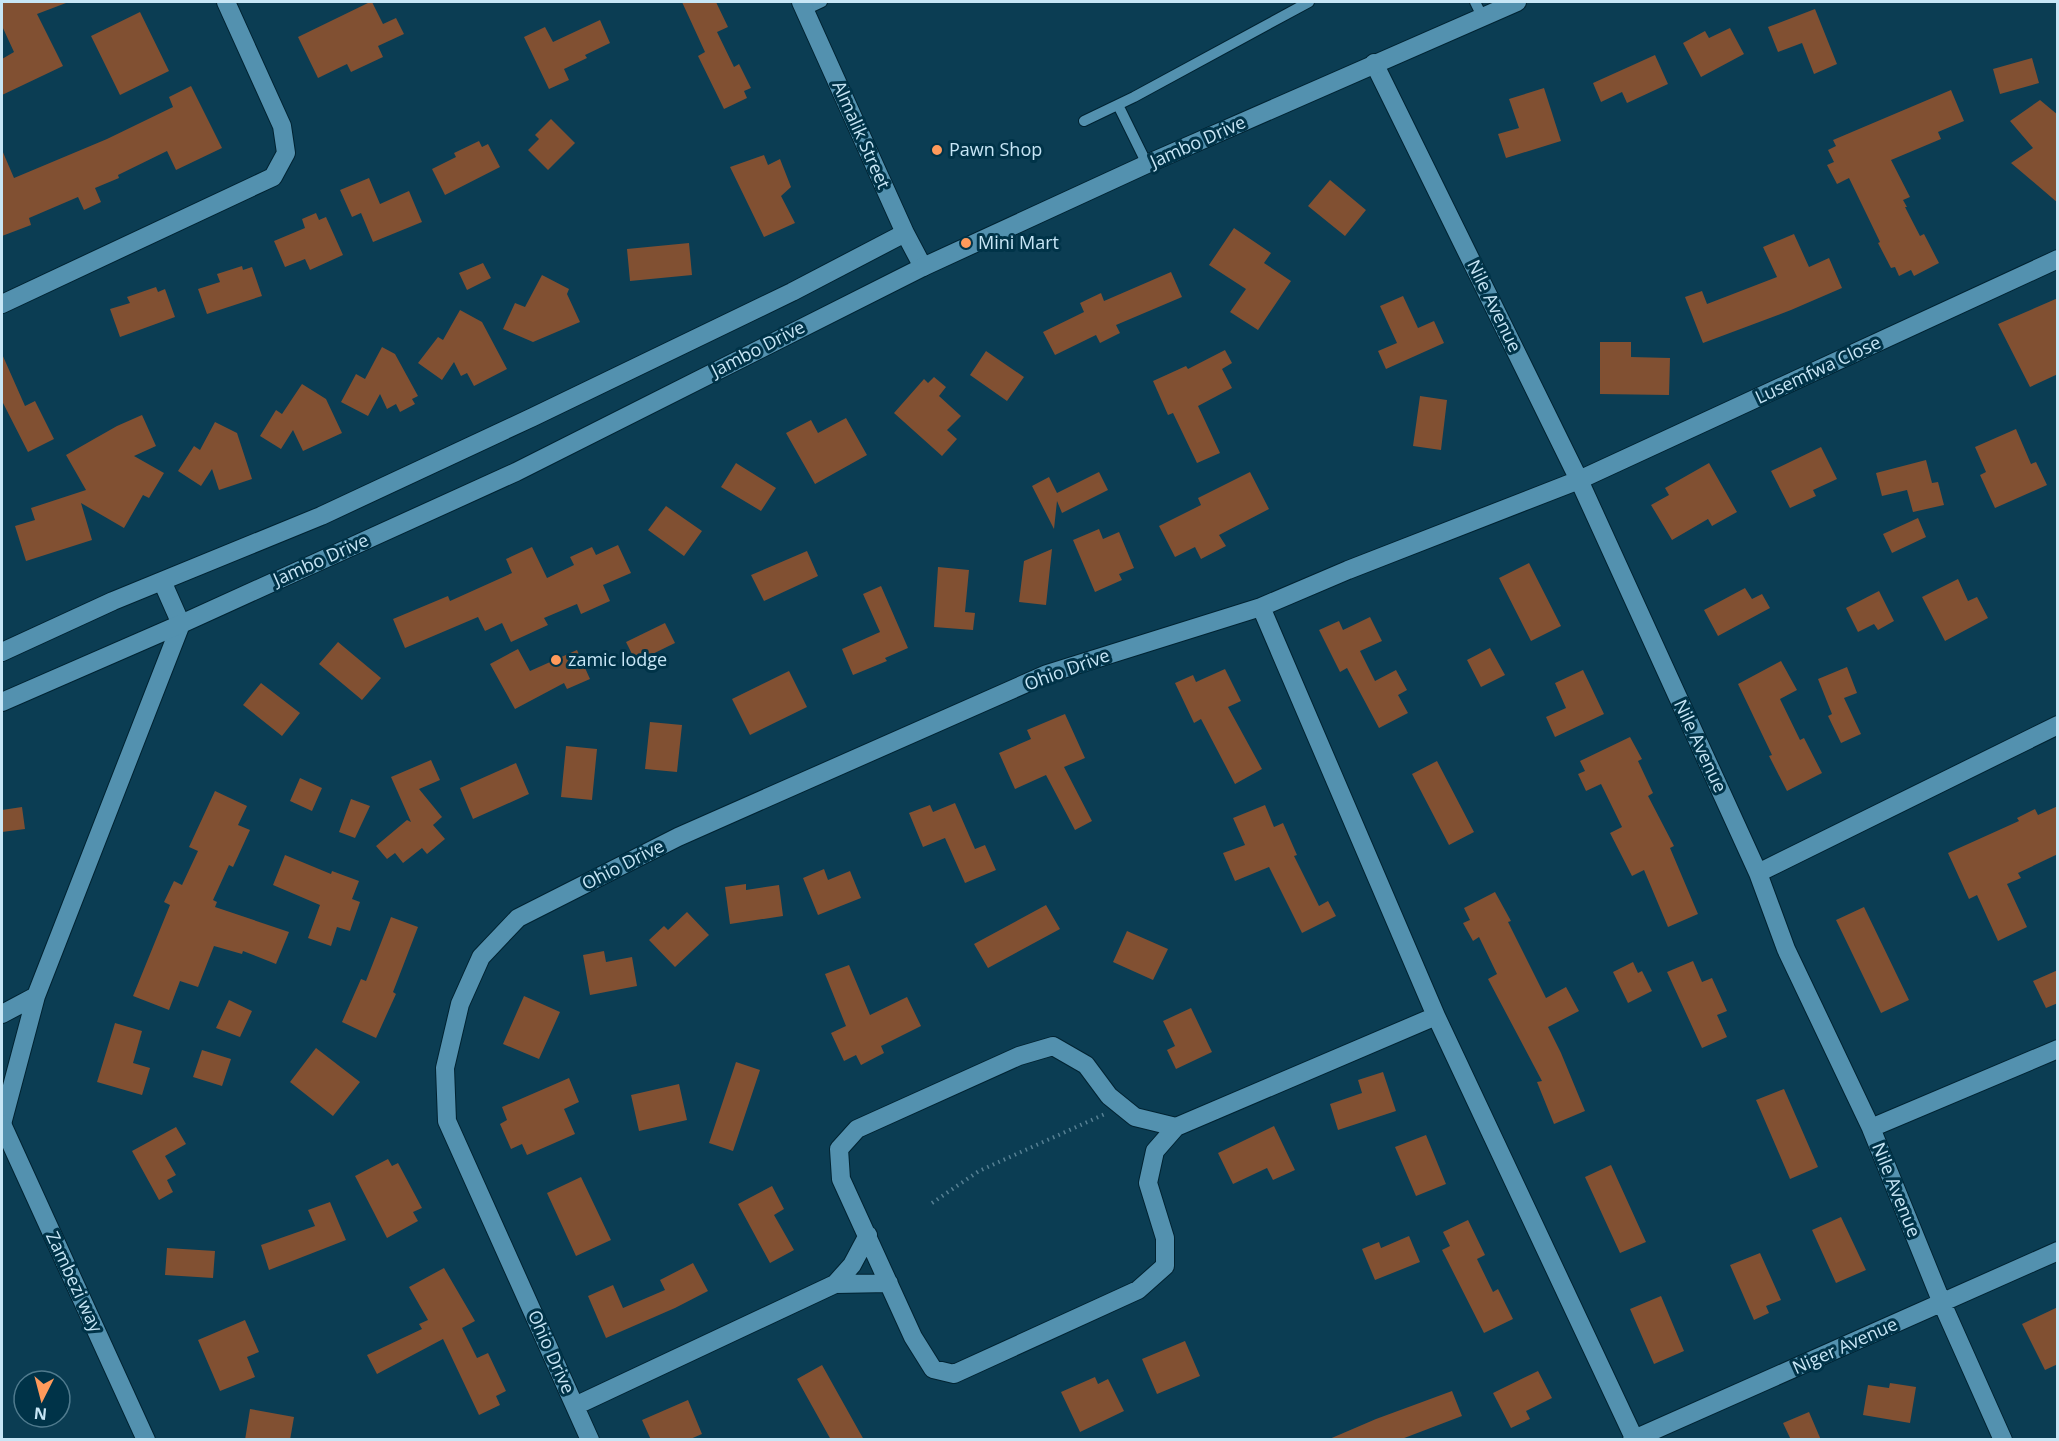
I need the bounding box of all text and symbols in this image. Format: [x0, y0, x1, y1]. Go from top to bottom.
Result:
street label: Almalik Street [827, 77, 896, 193]
street label: Jambo Drive [1144, 109, 1249, 174]
place label: Pawn Shop [949, 137, 1042, 161]
marker: Pawn Shop [930, 143, 944, 157]
place label: Mini Mart [978, 230, 1059, 254]
marker: Mini Mart [959, 236, 973, 250]
street label: Nile Avenue [1462, 255, 1528, 356]
street label: Jambo Drive [705, 314, 808, 383]
street label: Lusemfwa Close [1751, 330, 1884, 409]
street label: Jambo Drive [267, 527, 372, 592]
street label: Ohio Drive [1021, 643, 1113, 696]
place label: zamic lodge [568, 647, 667, 671]
marker: zamic lodge [549, 653, 563, 667]
street label: Nile Avenue [1669, 695, 1733, 796]
street label: Ohio Drive [577, 833, 668, 895]
street label: Nile Avenue [1867, 1139, 1927, 1241]
street label: Zambezi way [41, 1227, 109, 1337]
street label: Ohio Drive [523, 1306, 581, 1397]
street label: Niger Avenue [1788, 1311, 1901, 1379]
north arrow [12, 1369, 72, 1429]
text: N [33, 1402, 48, 1426]

